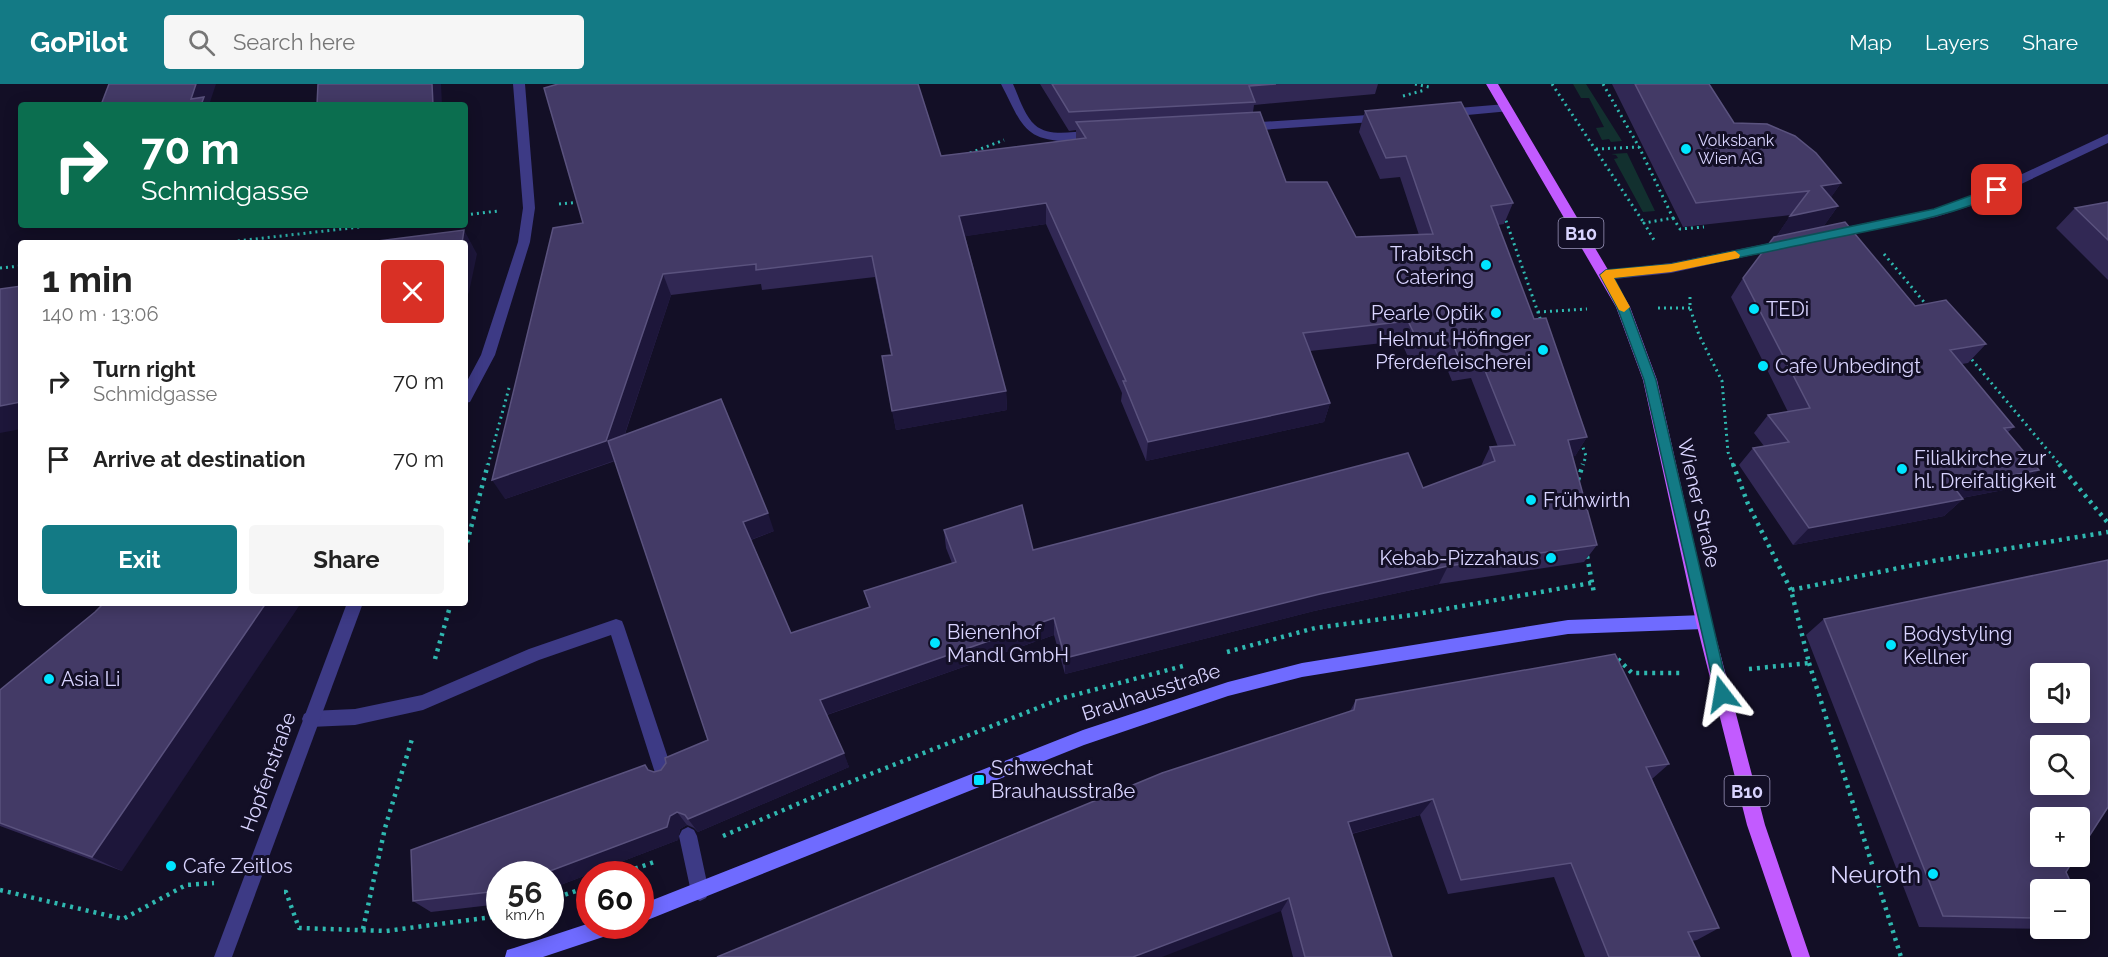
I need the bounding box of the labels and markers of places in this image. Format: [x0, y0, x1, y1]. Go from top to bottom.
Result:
place label: Volksbank Wien AG [1698, 131, 1775, 168]
marker: Volksbank Wien AG [1679, 142, 1693, 156]
pin [1971, 164, 2022, 215]
place label: Trabitsch Catering [1390, 242, 1474, 289]
marker: Trabitsch Catering [1479, 258, 1493, 272]
place label: TEDi [1766, 297, 1809, 321]
place label: Pearle Optik [1371, 301, 1484, 325]
marker: TEDi [1747, 302, 1761, 316]
marker: Pearle Optik [1489, 306, 1503, 320]
place label: Helmut Höfinger Pferdefleischerei [1375, 327, 1531, 374]
marker: Helmut Höfinger Pferdefleischerei [1536, 343, 1550, 357]
place label: Cafe Unbedingt [1775, 354, 1921, 378]
marker: Cafe Unbedingt [1756, 359, 1770, 373]
place label: Filialkirche zur hl. Dreifaltigkeit [1914, 446, 2057, 493]
marker: Filialkirche zur hl. Dreifaltigkeit [1895, 462, 1909, 476]
place label: Frühwirth [1543, 488, 1630, 512]
marker: Frühwirth [1524, 493, 1538, 507]
place label: Kebab-Pizzahaus [1380, 546, 1539, 570]
marker: Kebab-Pizzahaus [1544, 551, 1558, 565]
place label: Bienenhof Mandl GmbH [947, 620, 1069, 667]
place label: Bodystyling Kellner [1903, 622, 2012, 669]
marker: Bienenhof Mandl GmbH [928, 636, 942, 650]
marker: Bodystyling Kellner [1884, 638, 1898, 652]
place label: Asia Li [61, 667, 120, 691]
marker: Asia Li [42, 672, 56, 686]
place label: Schwechat Brauhausstraße [991, 756, 1135, 803]
marker: Schwechat Brauhausstraße [972, 773, 986, 787]
place label: Cafe Zeitlos [183, 854, 293, 878]
marker: Cafe Zeitlos [164, 859, 178, 873]
place label: Neuroth [1830, 860, 1921, 889]
marker: Neuroth [1926, 867, 1940, 881]

